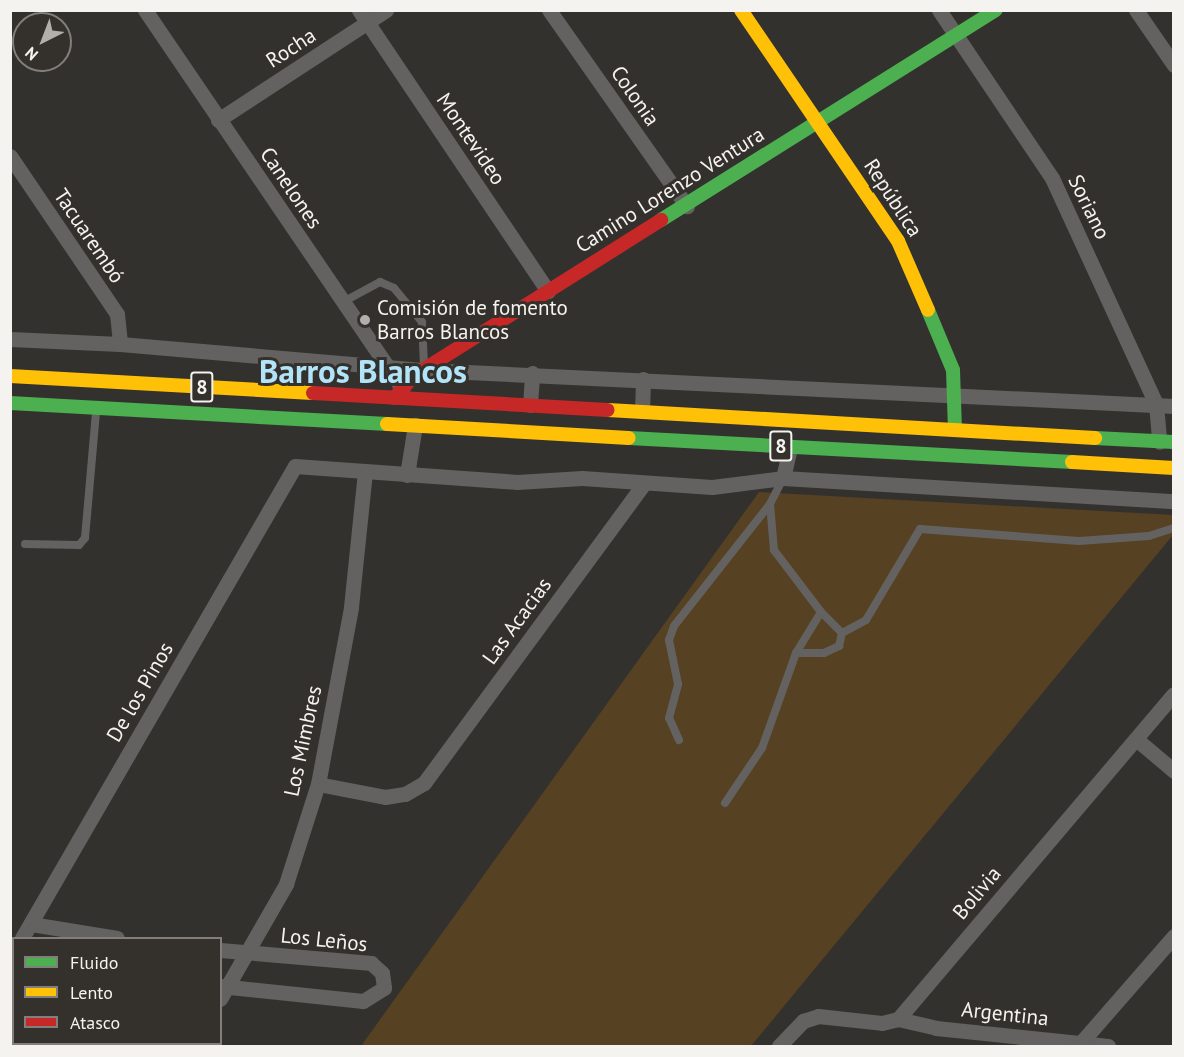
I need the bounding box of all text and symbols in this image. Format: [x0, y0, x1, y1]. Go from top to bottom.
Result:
north arrow [12, 12, 72, 72]
street label: Rocha [261, 23, 321, 73]
text: N [21, 43, 42, 65]
street label: Colonia [605, 61, 665, 131]
street label: Montevideo [431, 88, 511, 190]
street label: Camino Lorenzo Ventura [571, 122, 769, 258]
street label: Canelones [255, 143, 327, 233]
street label: República [859, 154, 927, 242]
street label: Soriano [1063, 171, 1115, 243]
street label: Tacuarembó [48, 184, 130, 288]
place label: Comisión de fomento Barros Blancos [377, 295, 568, 345]
marker: Comisión de fomento Barros Blancos [358, 313, 372, 327]
district label: Barros Blancos [259, 351, 467, 391]
road number: 8 [190, 370, 214, 404]
road number: 8 [769, 429, 793, 463]
street label: Las Acacias [477, 573, 557, 669]
street label: De los Pinos [101, 638, 179, 746]
street label: Los Mimbres [279, 683, 327, 799]
street label: Bolivia [948, 861, 1006, 925]
street label: Los Leños [279, 923, 369, 957]
legend [12, 937, 222, 1045]
text: Fluido [70, 951, 118, 974]
text: Lento [70, 981, 113, 1004]
street label: Argentina [960, 997, 1050, 1031]
text: Atasco [70, 1011, 120, 1034]

